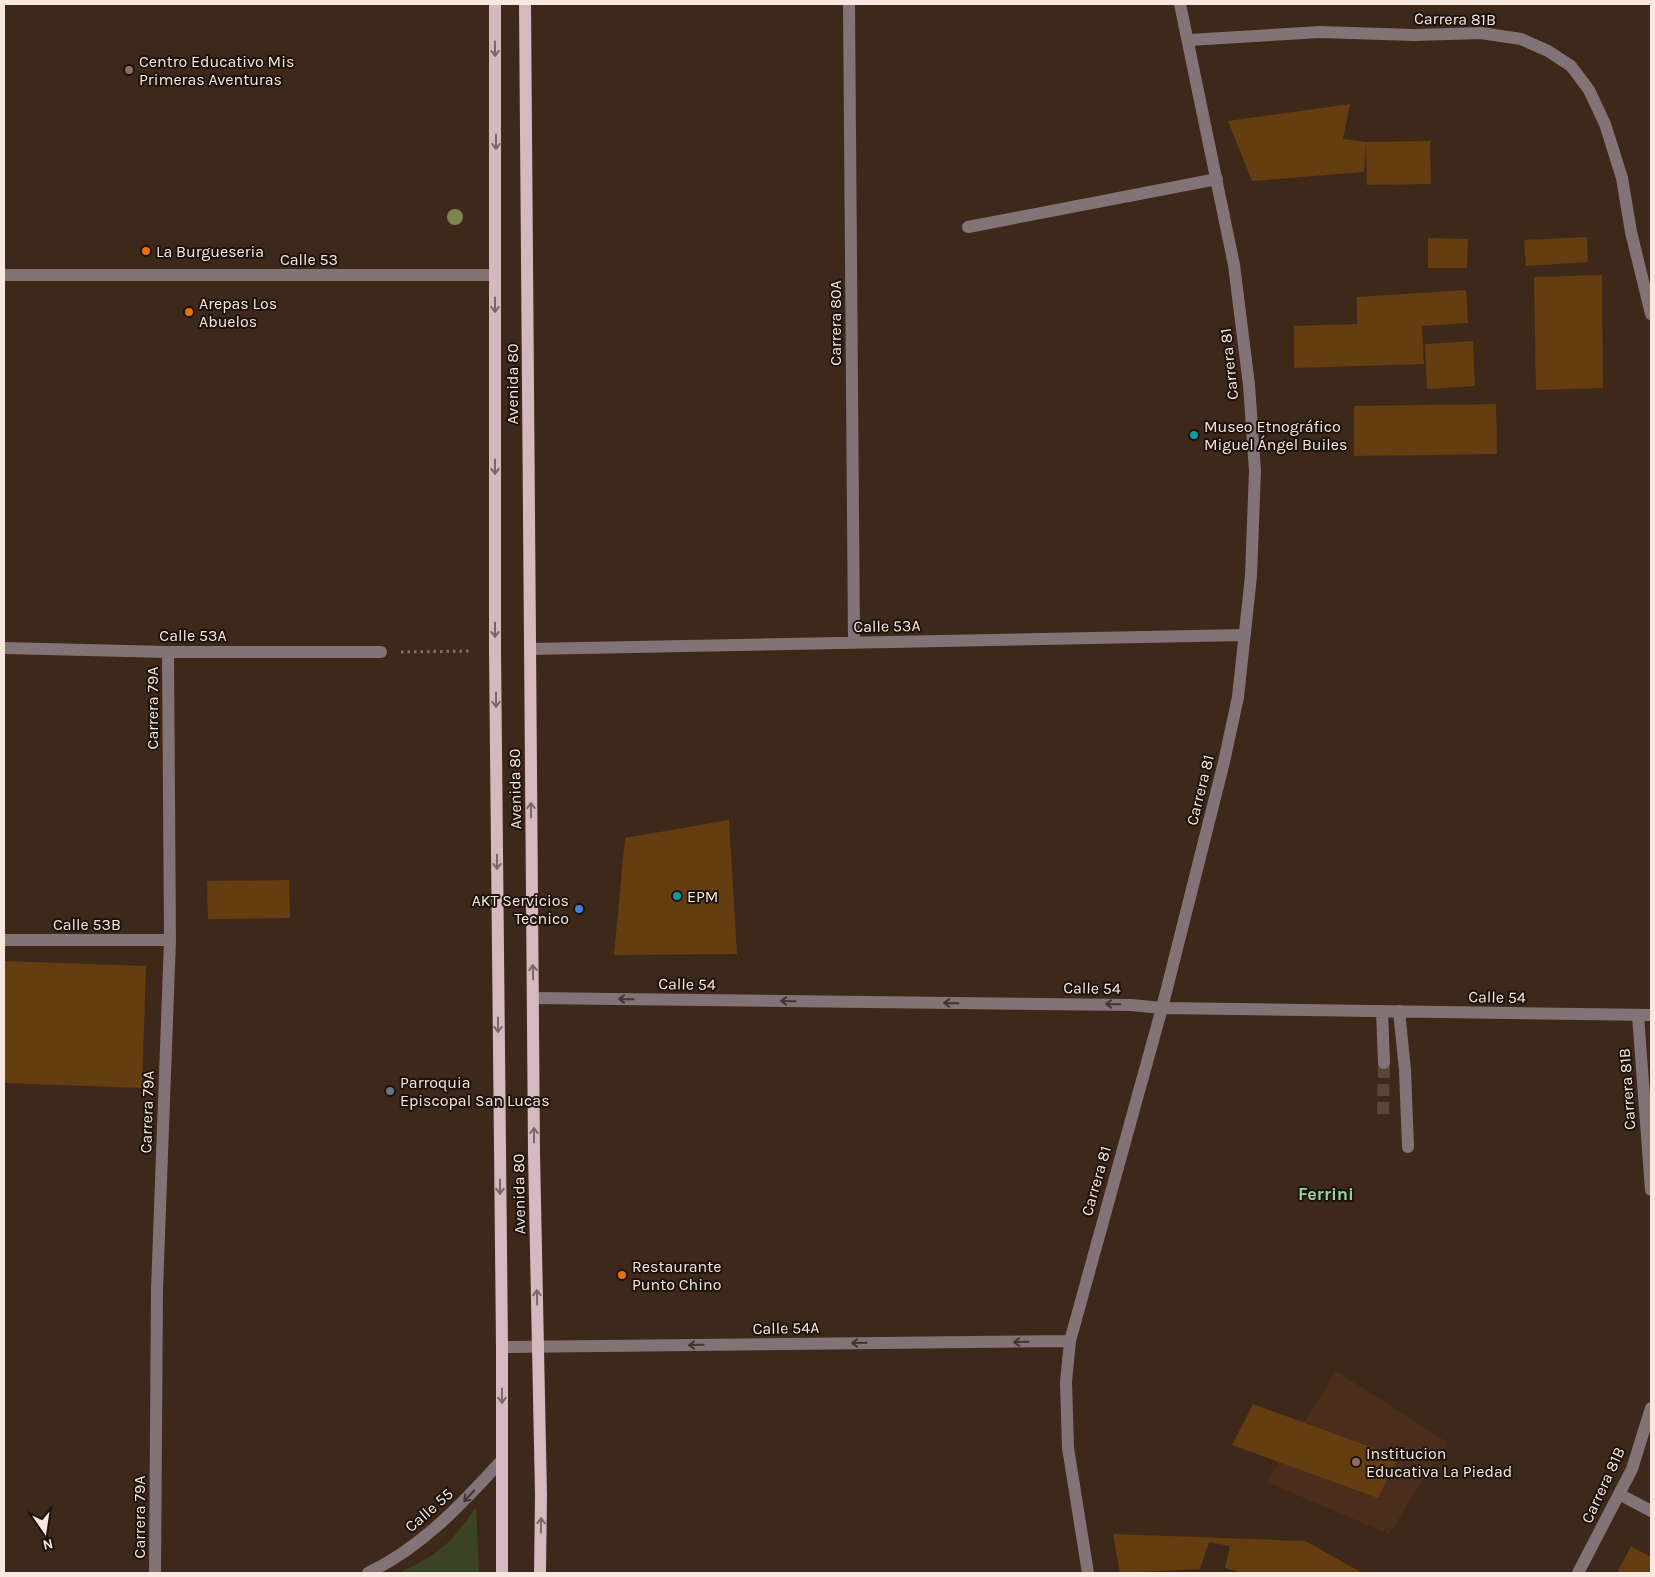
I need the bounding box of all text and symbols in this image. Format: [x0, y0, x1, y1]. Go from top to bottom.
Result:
street label: Carrera 81B [1414, 9, 1496, 29]
one-way arrow [490, 40, 500, 56]
place label: Centro Educativo Mis Primeras Aventuras [139, 52, 294, 89]
marker: Centro Educativo Mis Primeras Aventuras [123, 64, 135, 76]
one-way arrow [491, 134, 500, 150]
place label: La Burgueseria [156, 242, 264, 261]
marker: La Burgueseria [140, 245, 152, 257]
street label: Calle 53 [280, 250, 338, 269]
street label: Carrera 80A [826, 280, 845, 366]
place label: Arepas Los Abuelos [199, 294, 277, 331]
one-way arrow [490, 296, 500, 313]
marker: Arepas Los Abuelos [183, 306, 195, 318]
street label: Carrera 81 [1216, 327, 1242, 401]
street label: Avenida 80 [503, 344, 522, 424]
place label: Museo Etnográfico Miguel Ángel Builes [1204, 417, 1347, 454]
marker: Museo Etnográfico Miguel Ángel Builes [1188, 429, 1200, 441]
one-way arrow [490, 459, 500, 475]
street label: Calle 53A [853, 616, 921, 636]
one-way arrow [490, 622, 500, 638]
street label: Calle 53A [159, 626, 227, 645]
street label: Carrera 79A [143, 667, 162, 749]
one-way arrow [491, 692, 500, 708]
street label: Avenida 80 [505, 748, 525, 830]
street label: Carrera 81 [1182, 753, 1218, 827]
one-way arrow [526, 802, 536, 818]
one-way arrow [492, 854, 502, 870]
place label: EPM [687, 887, 718, 906]
marker: EPM [671, 890, 683, 902]
place label: AKT Servicios Tecnico [472, 891, 569, 928]
marker: AKT Servicios Tecnico [573, 903, 585, 915]
street label: Calle 53B [53, 915, 121, 934]
one-way arrow [528, 965, 538, 981]
street label: Calle 54 [658, 974, 716, 994]
street label: Calle 54 [1063, 978, 1121, 998]
street label: Calle 54 [1468, 987, 1526, 1007]
one-way arrow [618, 995, 634, 1004]
one-way arrow [781, 996, 797, 1006]
one-way arrow [943, 998, 960, 1008]
one-way arrow [1106, 1000, 1122, 1009]
one-way arrow [493, 1016, 503, 1033]
street label: Carrera 81B [1615, 1048, 1639, 1130]
street label: Carrera 79A [136, 1070, 158, 1154]
place label: Parroquia Episcopal San Lucas [400, 1073, 550, 1110]
marker: Parroquia Episcopal San Lucas [384, 1085, 396, 1097]
one-way arrow [529, 1127, 539, 1144]
street label: Carrera 81 [1077, 1144, 1115, 1218]
street label: Avenida 80 [509, 1153, 529, 1235]
one-way arrow [495, 1179, 504, 1195]
district label: Ferrini [1298, 1183, 1354, 1205]
place label: Restaurante Punto Chino [632, 1257, 721, 1294]
marker: Restaurante Punto Chino [616, 1269, 628, 1281]
one-way arrow [532, 1290, 542, 1306]
street label: Calle 54A [752, 1318, 820, 1338]
one-way arrow [1013, 1337, 1030, 1347]
one-way arrow [851, 1338, 867, 1348]
one-way arrow [688, 1340, 704, 1350]
one-way arrow [497, 1387, 507, 1403]
place label: Institucion Educativa La Piedad [1366, 1444, 1512, 1481]
street label: Carrera 81B [1577, 1444, 1629, 1526]
marker: Institucion Educativa La Piedad [1350, 1456, 1362, 1468]
street label: Carrera 79A [130, 1476, 149, 1558]
street label: Calle 55 [401, 1484, 457, 1536]
one-way arrow [463, 1490, 475, 1502]
north arrow [20, 1507, 70, 1557]
one-way arrow [536, 1517, 546, 1533]
text: N [41, 1535, 55, 1554]

